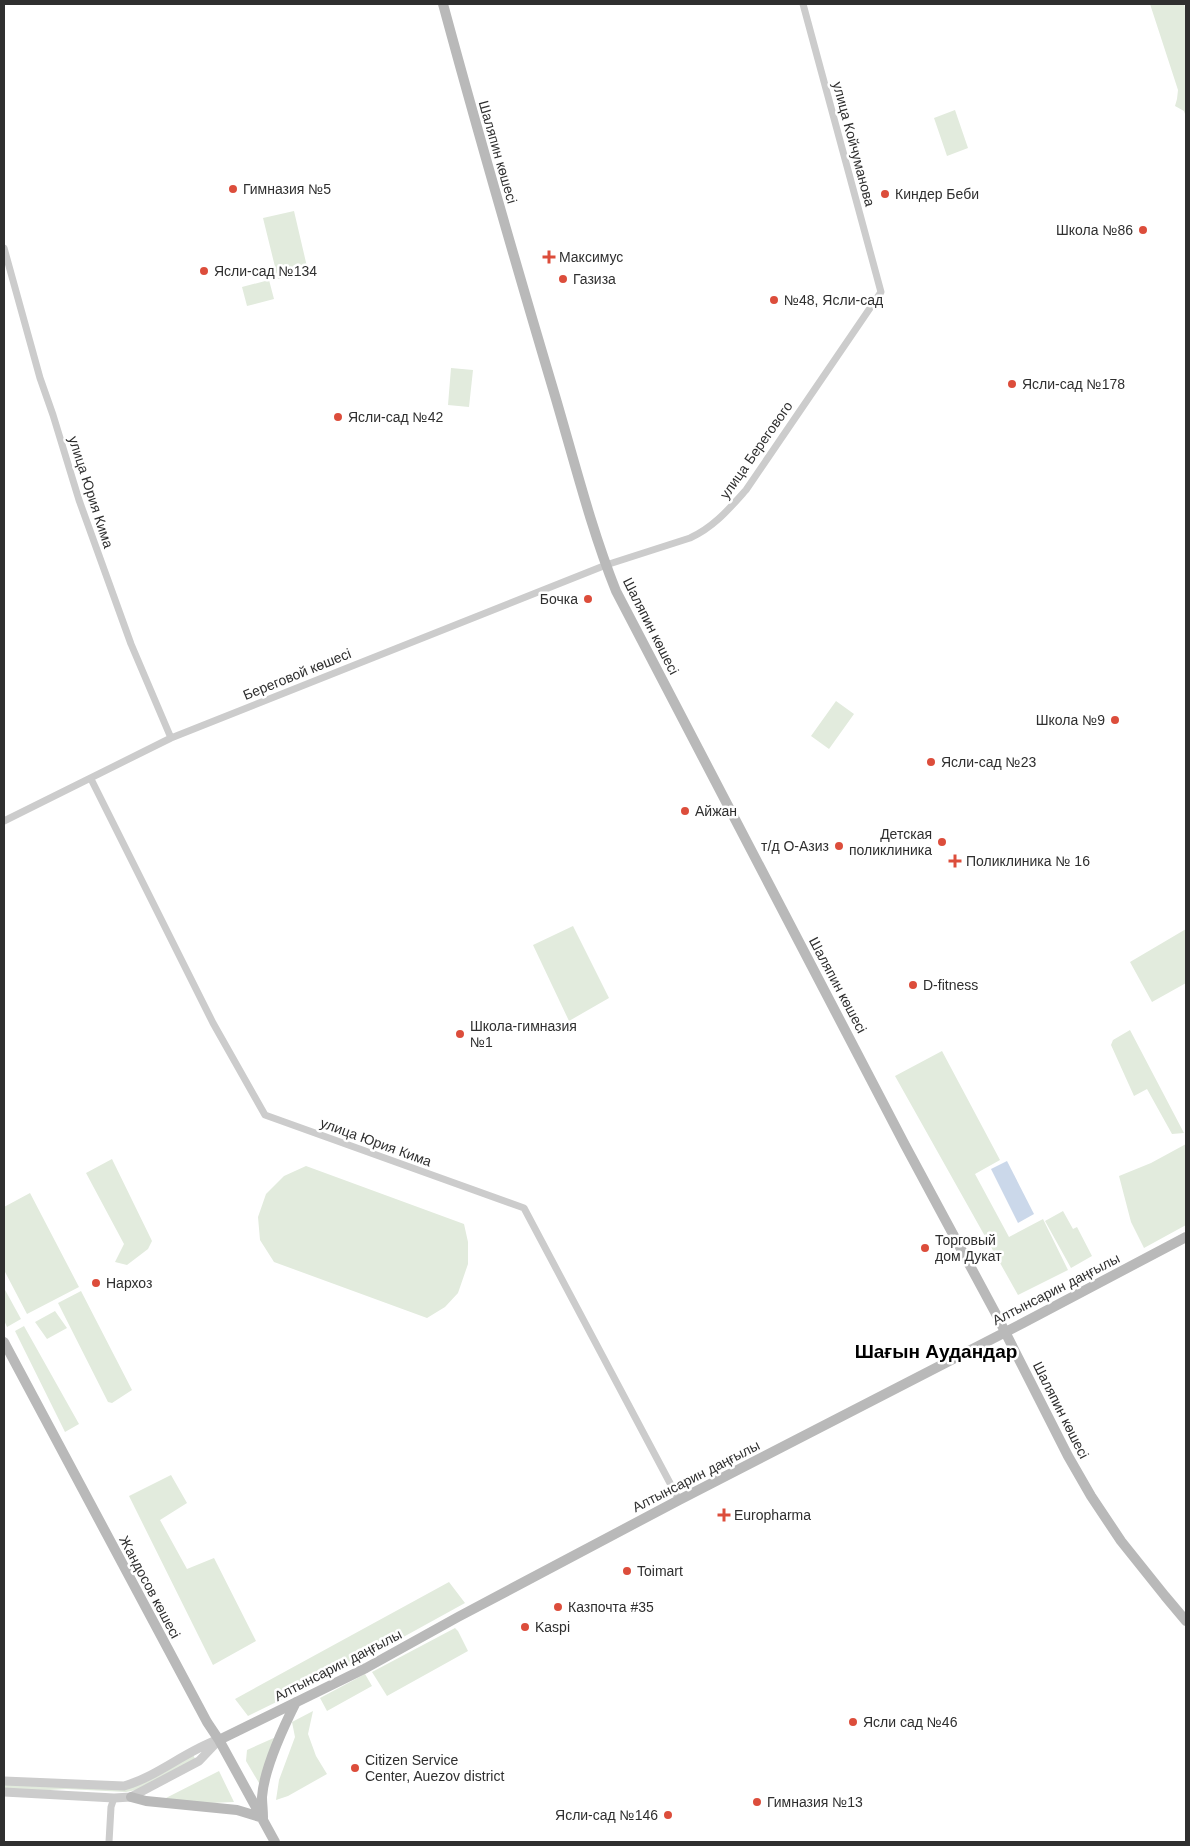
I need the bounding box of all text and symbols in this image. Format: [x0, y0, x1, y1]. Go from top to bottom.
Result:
street label: улица Койчуманова [830, 80, 878, 208]
street label: Шаляпин көшесі [476, 99, 520, 205]
place label: Гимназия №5 [243, 181, 331, 197]
marker: Гимназия №5 [227, 183, 239, 195]
place label: Киндер Беби [895, 186, 979, 202]
marker: Киндер Беби [879, 188, 891, 200]
place label: Школа №86 [1056, 222, 1133, 238]
marker: Школа №86 [1137, 224, 1149, 236]
place label: Максимус [559, 249, 623, 265]
marker: Максимус [543, 251, 555, 263]
place label: Ясли-сад №134 [214, 263, 317, 279]
marker: Ясли-сад №134 [198, 265, 210, 277]
place label: Газиза [573, 271, 616, 287]
marker: Газиза [557, 273, 569, 285]
place label: №48, Ясли-сад [784, 292, 883, 308]
marker: №48, Ясли-сад [768, 294, 780, 306]
place label: Ясли-сад №178 [1022, 376, 1125, 392]
marker: Ясли-сад №178 [1006, 378, 1018, 390]
street label: улица Берегового [716, 398, 796, 502]
place label: Ясли-сад №42 [348, 409, 443, 425]
marker: Ясли-сад №42 [332, 411, 344, 423]
street label: улица Юрия Кима [65, 434, 117, 550]
street label: Шаляпин көшесі [620, 575, 682, 677]
place label: Бочка [540, 591, 578, 607]
marker: Бочка [582, 593, 594, 605]
street label: Береговой көшесі [241, 645, 353, 703]
place label: Школа №9 [1036, 712, 1105, 728]
marker: Школа №9 [1109, 714, 1121, 726]
place label: Ясли-сад №23 [941, 754, 1036, 770]
marker: Ясли-сад №23 [925, 756, 937, 768]
place label: Айжан [695, 803, 737, 819]
marker: Айжан [679, 805, 691, 817]
place label: Детская поликлиника [849, 826, 932, 858]
marker: Детская поликлиника [936, 836, 948, 848]
place label: т/д О-Азиз [761, 838, 829, 854]
marker: т/д О-Азиз [833, 840, 845, 852]
place label: Поликлиника № 16 [966, 853, 1090, 869]
marker: Поликлиника № 16 [948, 854, 962, 868]
street label: Шаляпин көшесі [806, 934, 870, 1036]
place label: D-fitness [923, 977, 978, 993]
marker: D-fitness [907, 979, 919, 991]
place label: Школа-гимназия №1 [470, 1018, 577, 1050]
marker: Школа-гимназия №1 [454, 1028, 466, 1040]
street label: улица Юрия Кима [318, 1114, 434, 1170]
place label: Торговый дом Дукат [935, 1232, 1002, 1264]
marker: Торговый дом Дукат [919, 1242, 931, 1254]
street label: Алтынсарин даңғылы [990, 1250, 1122, 1328]
place label: Нархоз [106, 1275, 152, 1291]
marker: Нархоз [90, 1277, 102, 1289]
district label: Шағын Аудандар [855, 1341, 1017, 1362]
street label: Шаляпин көшесі [1030, 1359, 1092, 1461]
street label: Алтынсарин даңғылы [630, 1437, 762, 1515]
place label: Europharma [734, 1507, 811, 1523]
marker: Europharma [718, 1509, 730, 1521]
street label: Жандосов көшесі [116, 1533, 184, 1641]
place label: Toimart [637, 1563, 683, 1579]
marker: Toimart [621, 1565, 633, 1577]
place label: Казпочта #35 [568, 1599, 654, 1615]
marker: Казпочта #35 [552, 1601, 564, 1613]
place label: Kaspi [535, 1619, 570, 1635]
marker: Kaspi [519, 1621, 531, 1633]
street label: Алтынсарин даңғылы [272, 1626, 404, 1704]
place label: Ясли сад №46 [863, 1714, 958, 1730]
marker: Ясли сад №46 [847, 1716, 859, 1728]
place label: Citizen Service Center, Auezov district [365, 1752, 504, 1784]
marker: Citizen Service Center, Auezov district [349, 1762, 361, 1774]
place label: Гимназия №13 [767, 1794, 863, 1810]
marker: Гимназия №13 [751, 1796, 763, 1808]
place label: Ясли-сад №146 [555, 1807, 658, 1823]
marker: Ясли-сад №146 [662, 1809, 674, 1821]

